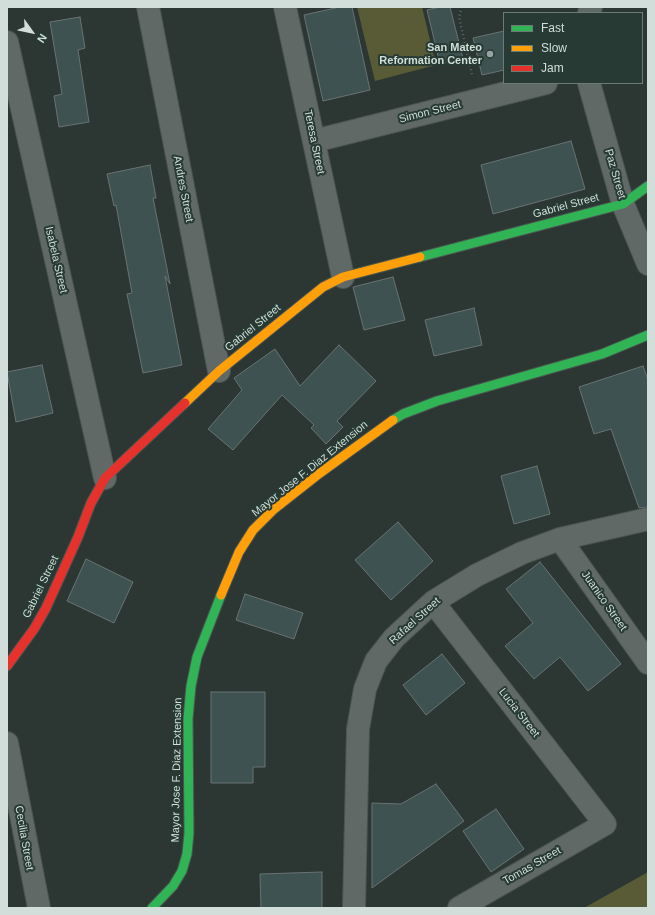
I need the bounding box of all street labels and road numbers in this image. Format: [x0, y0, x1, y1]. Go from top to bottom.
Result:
street label: Simon Street [398, 98, 462, 126]
street label: Teresa Street [301, 109, 327, 175]
street label: Paz Street [602, 147, 628, 201]
street label: Andres Street [170, 155, 196, 223]
street label: Gabriel Street [532, 191, 600, 221]
street label: Isabela Street [42, 225, 70, 295]
street label: Gabriel Street [222, 302, 284, 354]
street label: Mayor Jose F. Diaz Extension [250, 418, 370, 520]
street label: Gabriel Street [20, 554, 62, 620]
street label: Juanico Street [578, 568, 630, 634]
street label: Rafael Street [387, 595, 443, 647]
street label: Lucia Street [496, 686, 542, 740]
street label: Mayor Jose F. Diaz Extension [169, 697, 185, 843]
street label: Cecilia Street [12, 805, 36, 871]
street label: Tomas Street [501, 844, 563, 888]

